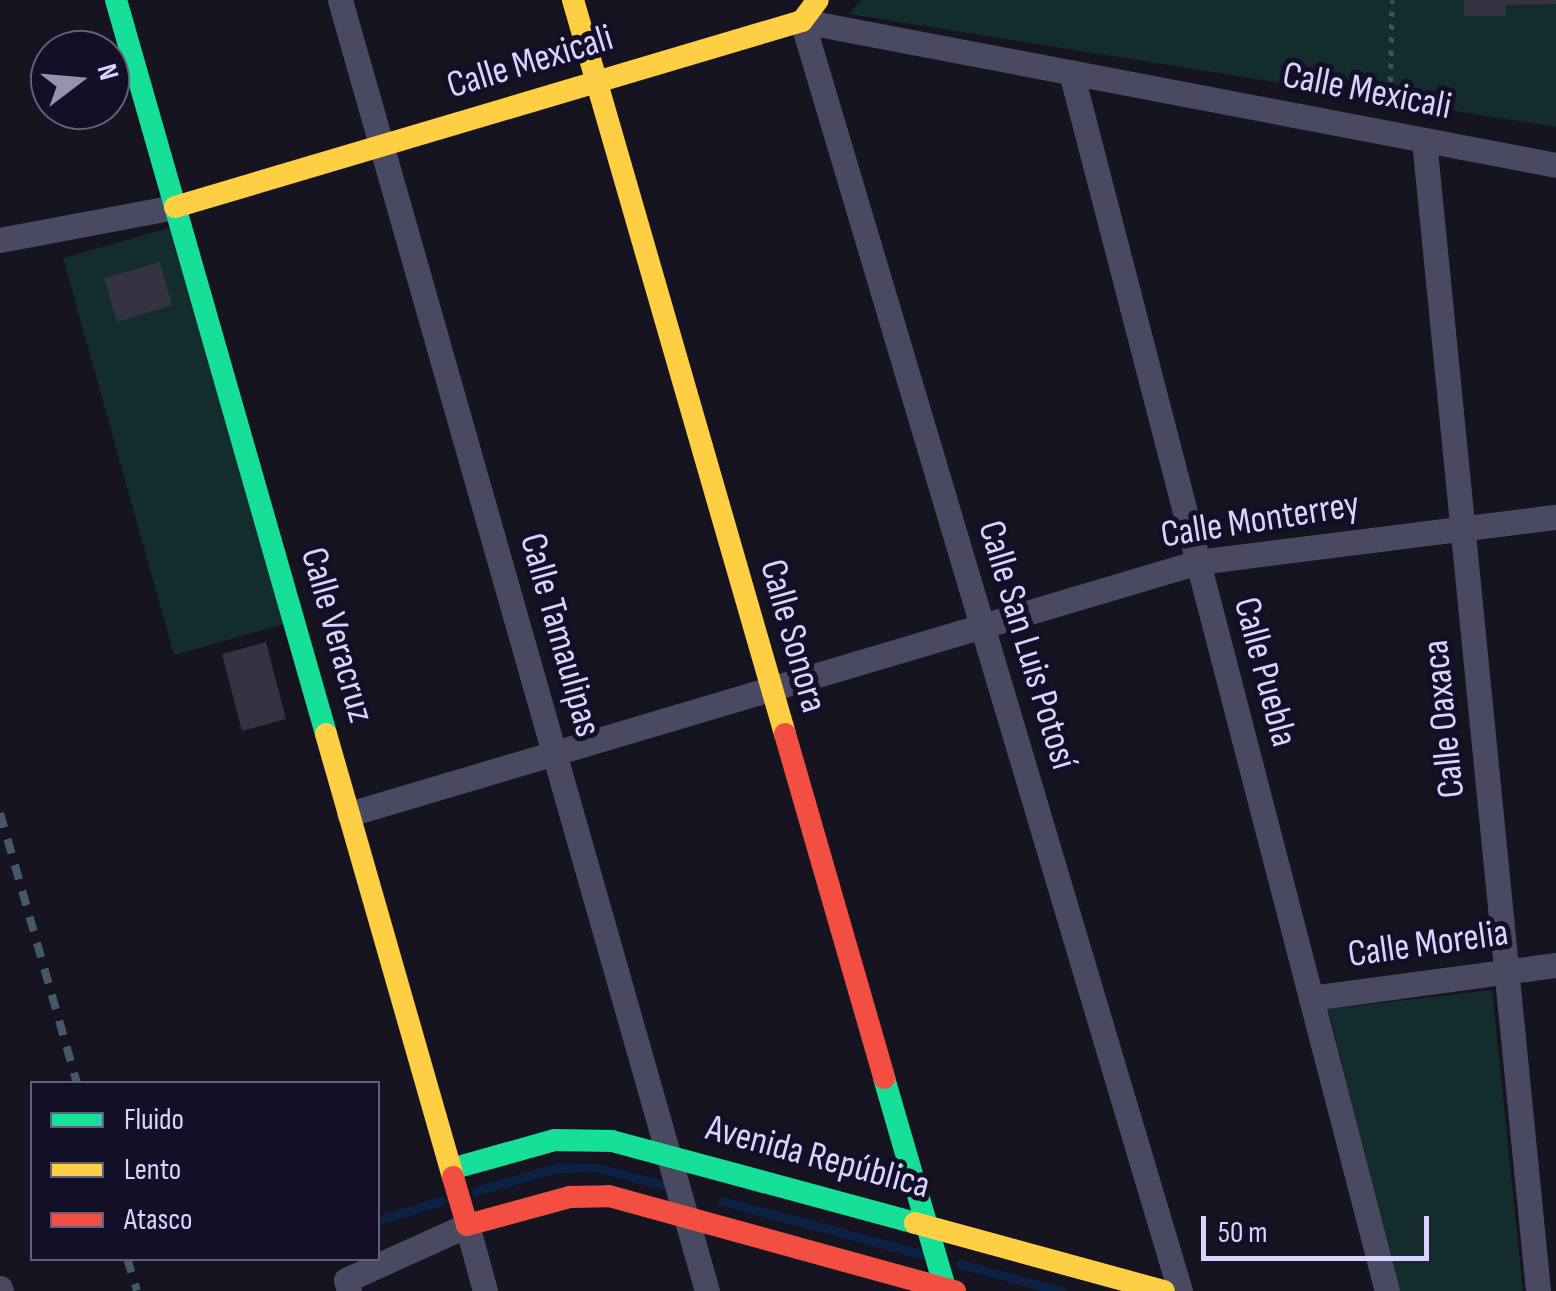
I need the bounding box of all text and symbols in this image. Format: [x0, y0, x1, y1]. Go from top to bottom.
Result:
street label: Calle Mexicali [442, 15, 618, 109]
north arrow [30, 30, 130, 130]
street label: Calle Mexicali [1279, 52, 1455, 130]
text: N [89, 60, 125, 84]
street label: Calle Monterrey [1158, 482, 1362, 558]
street label: Calle San Luis Potosí [968, 515, 1086, 775]
street label: Calle Tamaulipas [509, 528, 611, 742]
street label: Calle Veracruz [290, 543, 384, 727]
street label: Calle Sonora [749, 554, 837, 718]
street label: Calle Puebla [1223, 592, 1307, 752]
street label: Calle Oaxaca [1413, 638, 1475, 800]
street label: Calle Morelia [1345, 910, 1511, 978]
legend [30, 1081, 380, 1261]
text: Fluido [124, 1102, 184, 1138]
street label: Avenida República [701, 1105, 935, 1209]
text: Lento [124, 1152, 181, 1188]
scale bar [1206, 1196, 1434, 1258]
text: Atasco [124, 1202, 193, 1238]
text: 50 m [1218, 1215, 1267, 1251]

